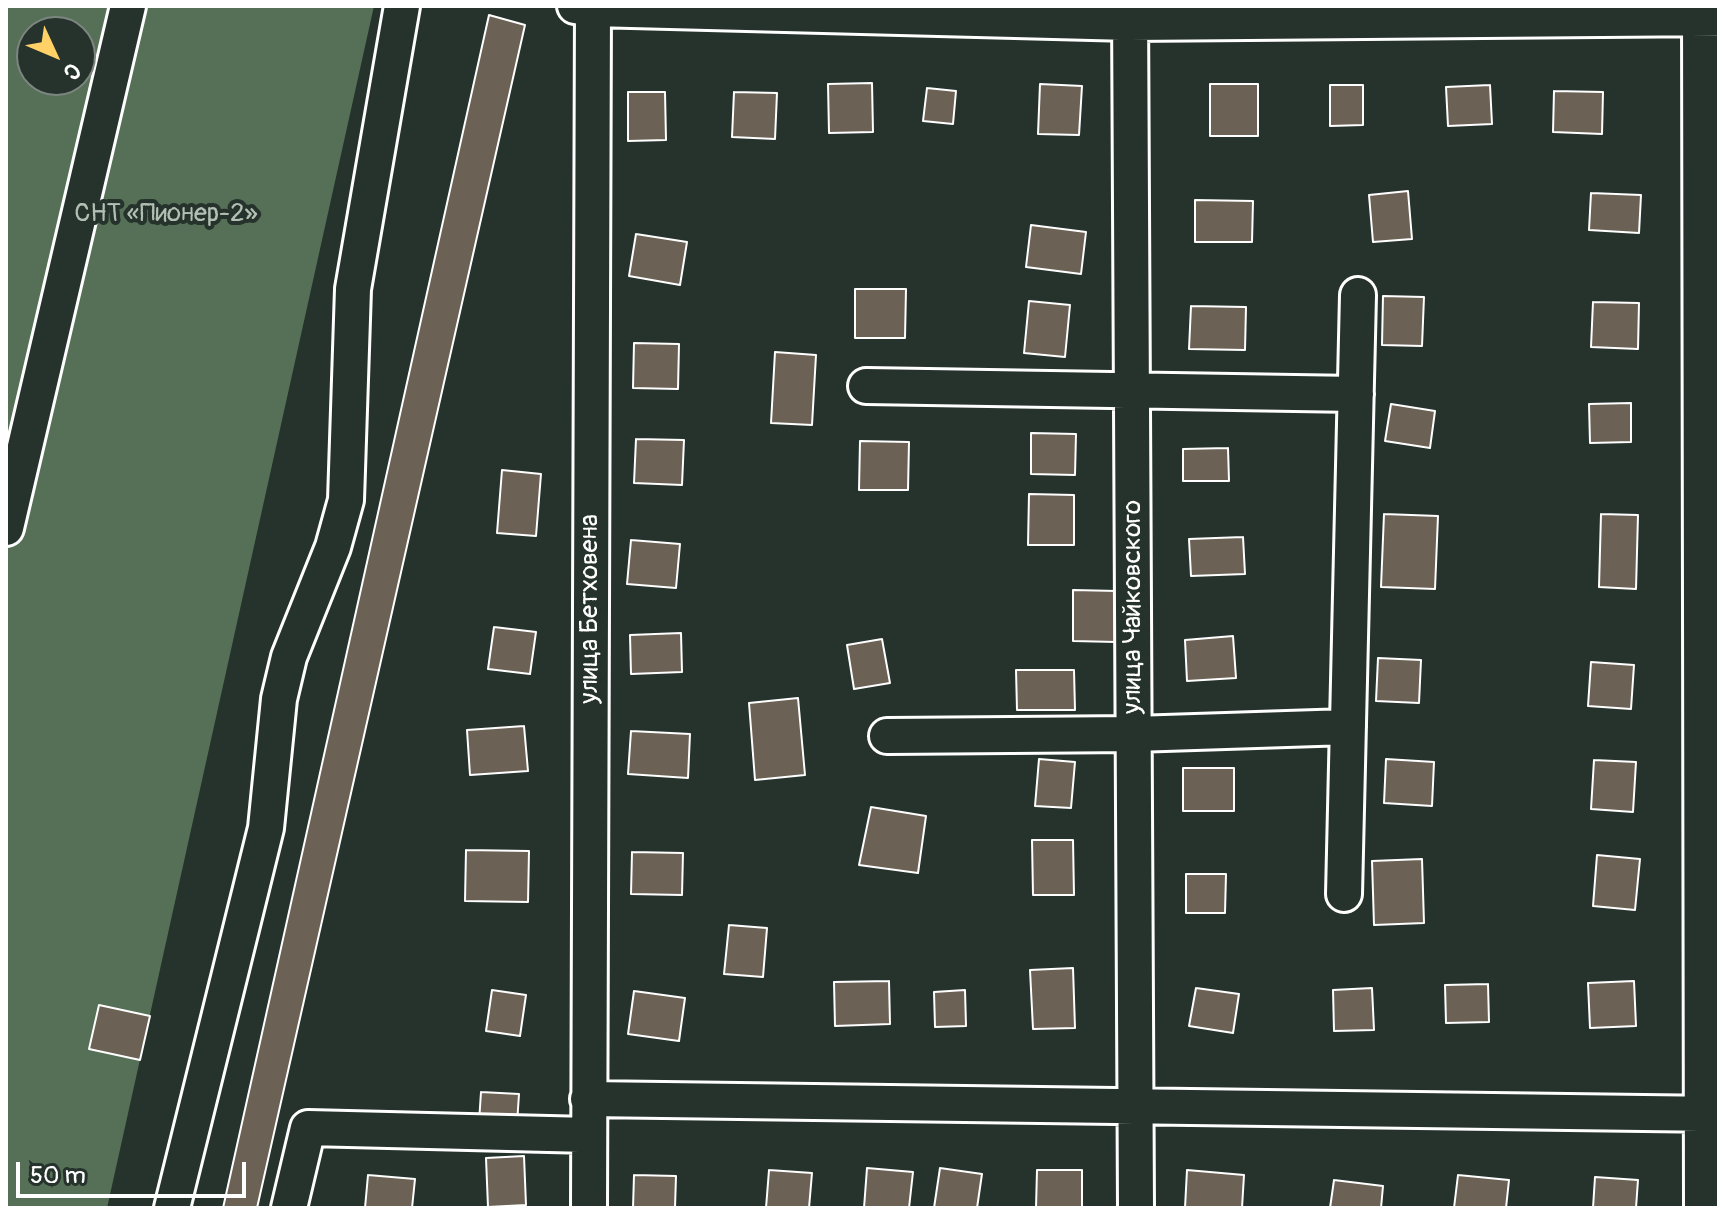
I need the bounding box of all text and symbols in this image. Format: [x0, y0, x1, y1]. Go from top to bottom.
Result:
north arrow [16, 16, 96, 96]
text: С [57, 57, 87, 86]
park label: СНТ «Пионер-2» [74, 198, 258, 230]
street label: улица Чайковского [1117, 500, 1149, 714]
street label: улица Бетховена [574, 514, 606, 704]
scale bar [20, 1146, 250, 1196]
text: 50 m [30, 1161, 86, 1190]

